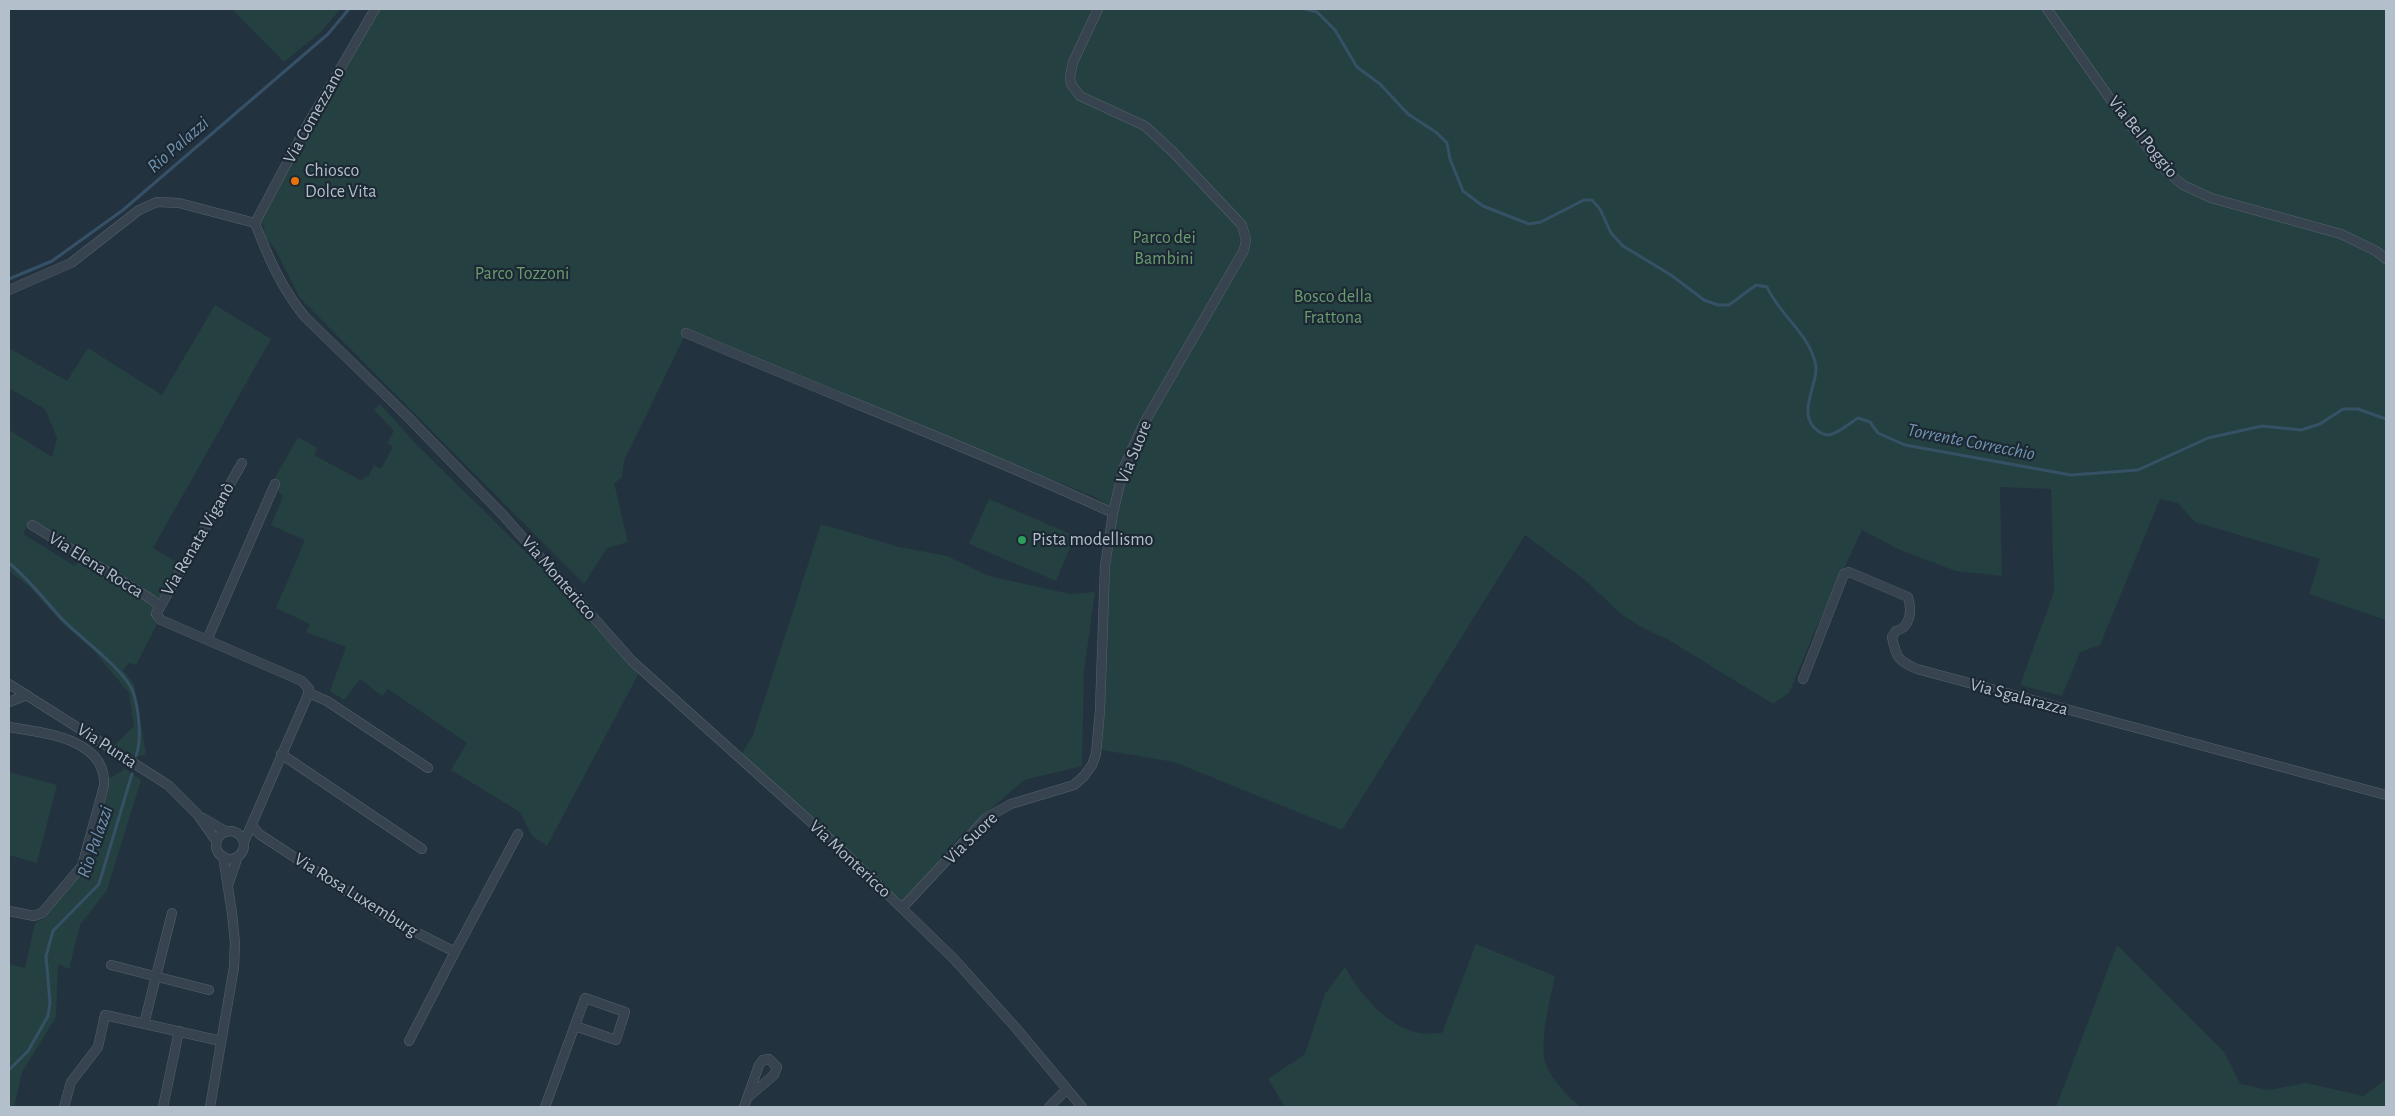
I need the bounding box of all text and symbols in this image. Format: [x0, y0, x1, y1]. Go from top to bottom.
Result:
street label: Via Comezzano [279, 63, 349, 167]
street label: Via Bel Poggio [2103, 92, 2183, 182]
water label: Rio Palazzi [142, 112, 214, 178]
place label: Chiosco Dolce Vita [305, 160, 377, 202]
marker: Chiosco Dolce Vita [289, 175, 301, 187]
park label: Parco dei Bambini [1132, 227, 1196, 270]
park label: Parco Tozzoni [475, 263, 569, 285]
park label: Bosco della Frattona [1294, 286, 1372, 328]
street label: Via Suore [1112, 417, 1156, 487]
water label: Torrente Correcchio [1905, 418, 2037, 466]
street label: Via Renata Viganò [157, 478, 239, 600]
street label: Via Elena Rocca [45, 527, 147, 603]
place label: Pista modellismo [1032, 529, 1153, 551]
street label: Via Montericco [517, 532, 601, 624]
marker: Pista modellismo [1016, 534, 1028, 546]
street label: Via Sgalarazza [1968, 674, 2070, 720]
street label: Via Punta [73, 719, 141, 773]
water label: Rio Palazzi [72, 803, 118, 881]
street label: Via Suore [940, 807, 1002, 869]
street label: Via Montericco [805, 816, 895, 902]
street label: Via Rosa Luxemburg [290, 848, 422, 942]

